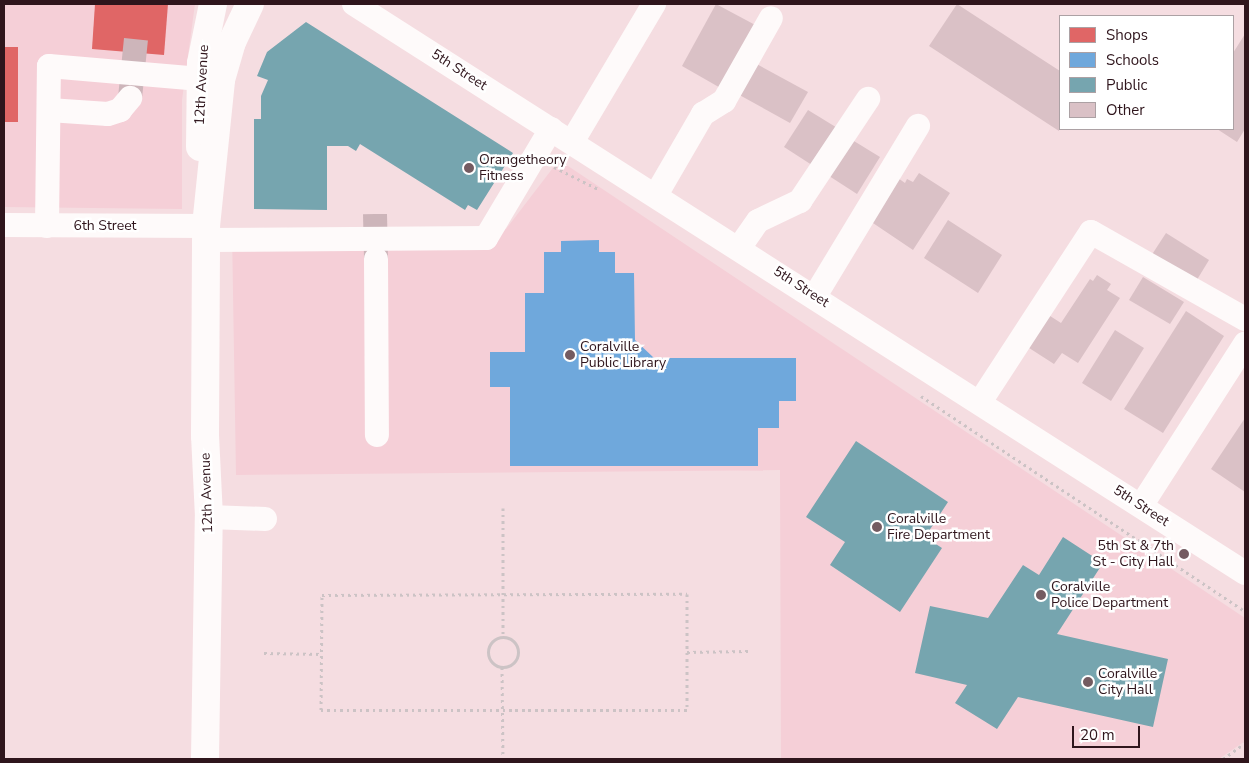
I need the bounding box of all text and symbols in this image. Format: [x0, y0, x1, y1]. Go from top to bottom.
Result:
legend [1059, 15, 1234, 130]
text: Shops [1106, 25, 1148, 45]
street label: 12th Avenue [191, 44, 213, 126]
street label: 5th Street [428, 46, 490, 94]
text: Schools [1106, 50, 1159, 70]
text: Public [1106, 75, 1147, 95]
text: Other [1106, 100, 1145, 120]
place label: Orangetheory Fitness [479, 152, 566, 184]
marker: Orangetheory Fitness [463, 162, 475, 174]
street label: 6th Street [73, 218, 137, 234]
street label: 5th Street [770, 263, 832, 311]
place label: Coralville Public Library [580, 339, 666, 372]
marker: Coralville Public Library [564, 349, 576, 361]
street label: 12th Avenue [197, 452, 217, 534]
street label: 5th Street [1110, 482, 1172, 530]
place label: Coralville Fire Department [887, 511, 990, 544]
marker: Coralville Fire Department [871, 521, 883, 533]
place label: 5th St & 7th St - City Hall [1093, 538, 1174, 570]
marker: 5th St & 7th St - City Hall [1178, 548, 1190, 560]
place label: Coralville Police Department [1051, 579, 1168, 612]
marker: Coralville Police Department [1035, 589, 1047, 601]
place label: Coralville City Hall [1098, 666, 1157, 699]
marker: Coralville City Hall [1082, 676, 1094, 688]
scale bar [1074, 716, 1142, 748]
text: 20 m [1080, 725, 1115, 745]

